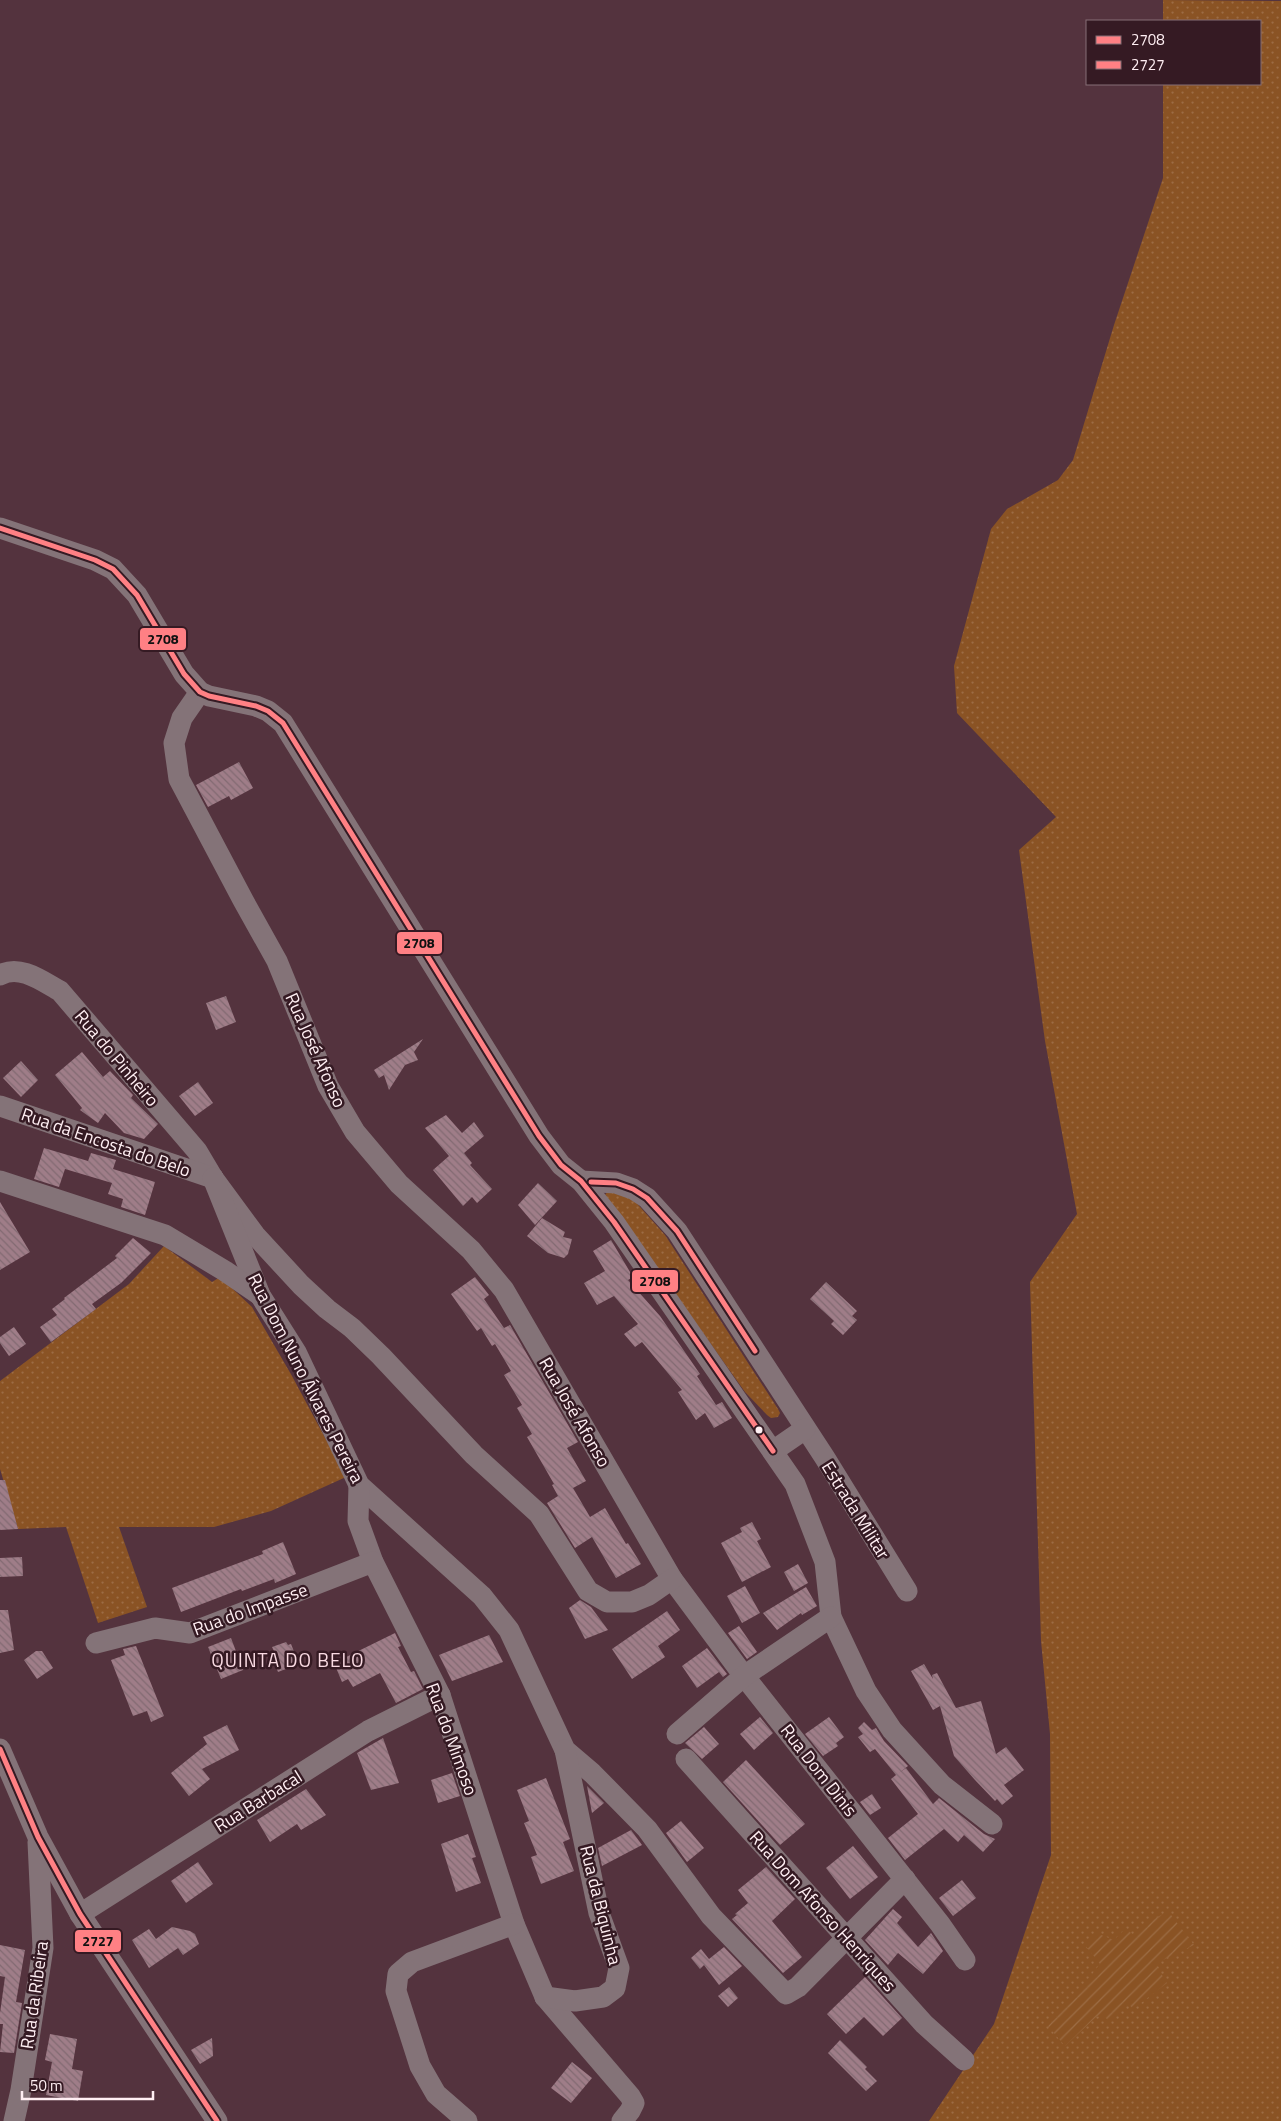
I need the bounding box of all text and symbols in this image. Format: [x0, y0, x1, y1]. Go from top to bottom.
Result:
legend [1086, 20, 1261, 85]
text: 2708 [1131, 28, 1165, 51]
text: 2727 [1131, 53, 1165, 76]
line badge: 2708 [139, 627, 187, 651]
text: 2708 [147, 628, 179, 649]
line badge: 2708 [396, 931, 443, 955]
text: 2708 [403, 932, 435, 953]
street label: Rua José Afonso [279, 988, 353, 1112]
street label: Rua do Pinheiro [68, 1004, 166, 1112]
street label: Rua da Encosta do Belo [18, 1100, 194, 1184]
street label: Rua Dom Nuno Álvares Pereira [241, 1268, 371, 1488]
line badge: 2708 [631, 1269, 679, 1293]
text: 2708 [639, 1270, 671, 1291]
street label: Rua José Afonso [533, 1352, 617, 1472]
unlabelled marker [754, 1425, 764, 1435]
street label: Estrada Militar [815, 1456, 897, 1564]
street label: Rua do Impasse [189, 1576, 311, 1642]
district label: QUINTA DO BELO [211, 1645, 365, 1674]
street label: Rua do Mimoso [419, 1679, 485, 1799]
street label: Rua Dom Dinis [774, 1718, 864, 1822]
street label: Rua Barbacal [209, 1763, 307, 1839]
street label: Rua Dom Afonso Henriques [743, 1824, 903, 1998]
street label: Rua da Biquinha [573, 1842, 629, 1968]
line badge: 2727 [74, 1929, 122, 1953]
text: 2727 [82, 1930, 114, 1951]
street label: Rua da Ribeira [13, 1939, 55, 2051]
scale bar [22, 2068, 154, 2100]
text: 50 m [30, 2074, 63, 2097]

